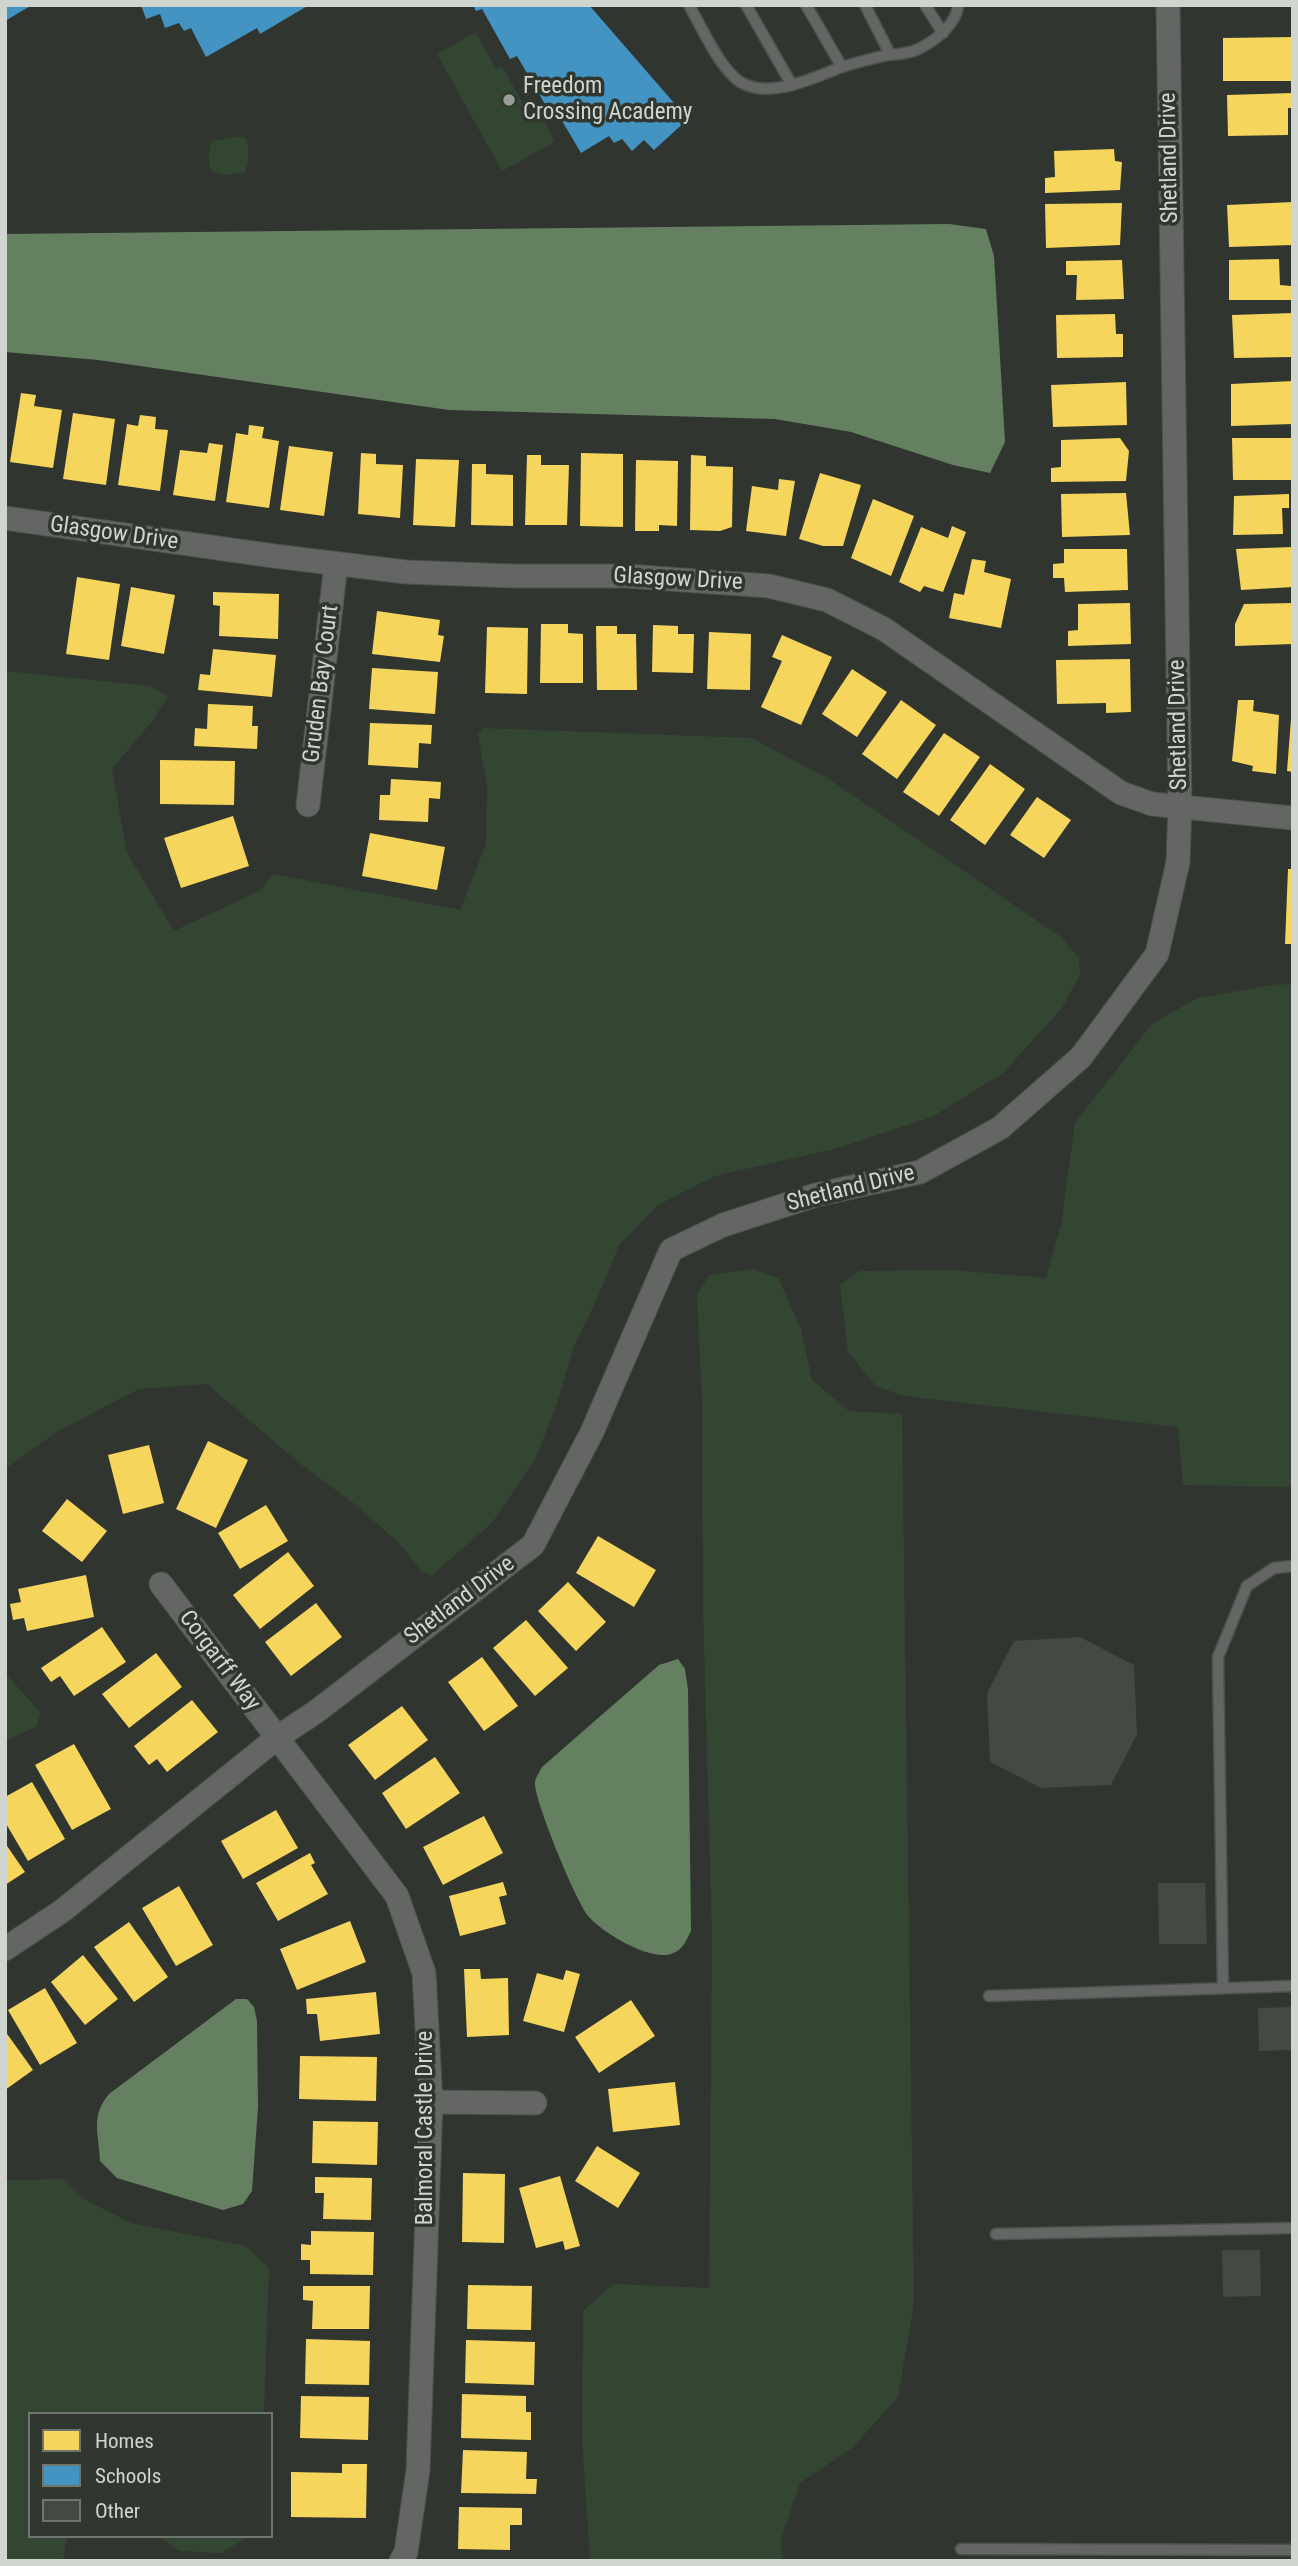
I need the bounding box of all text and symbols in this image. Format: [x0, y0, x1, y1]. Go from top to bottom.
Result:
place label: Freedom Crossing Academy [523, 73, 692, 127]
marker: Freedom Crossing Academy [501, 92, 517, 108]
street label: Shetland Drive [1155, 92, 1185, 224]
street label: Glasgow Drive [48, 511, 180, 557]
street label: Glasgow Drive [613, 563, 743, 597]
street label: Gruden Bay Court [299, 604, 345, 764]
street label: Shetland Drive [1164, 659, 1194, 791]
street label: Shetland Drive [784, 1160, 918, 1218]
street label: Shetland Drive [400, 1551, 520, 1651]
street label: Corgarff Way [172, 1605, 266, 1717]
street label: Balmoral Castle Drive [412, 2031, 440, 2225]
legend [28, 2412, 273, 2538]
text: Homes [95, 2429, 154, 2453]
text: Schools [95, 2464, 161, 2488]
text: Other [95, 2499, 140, 2523]

